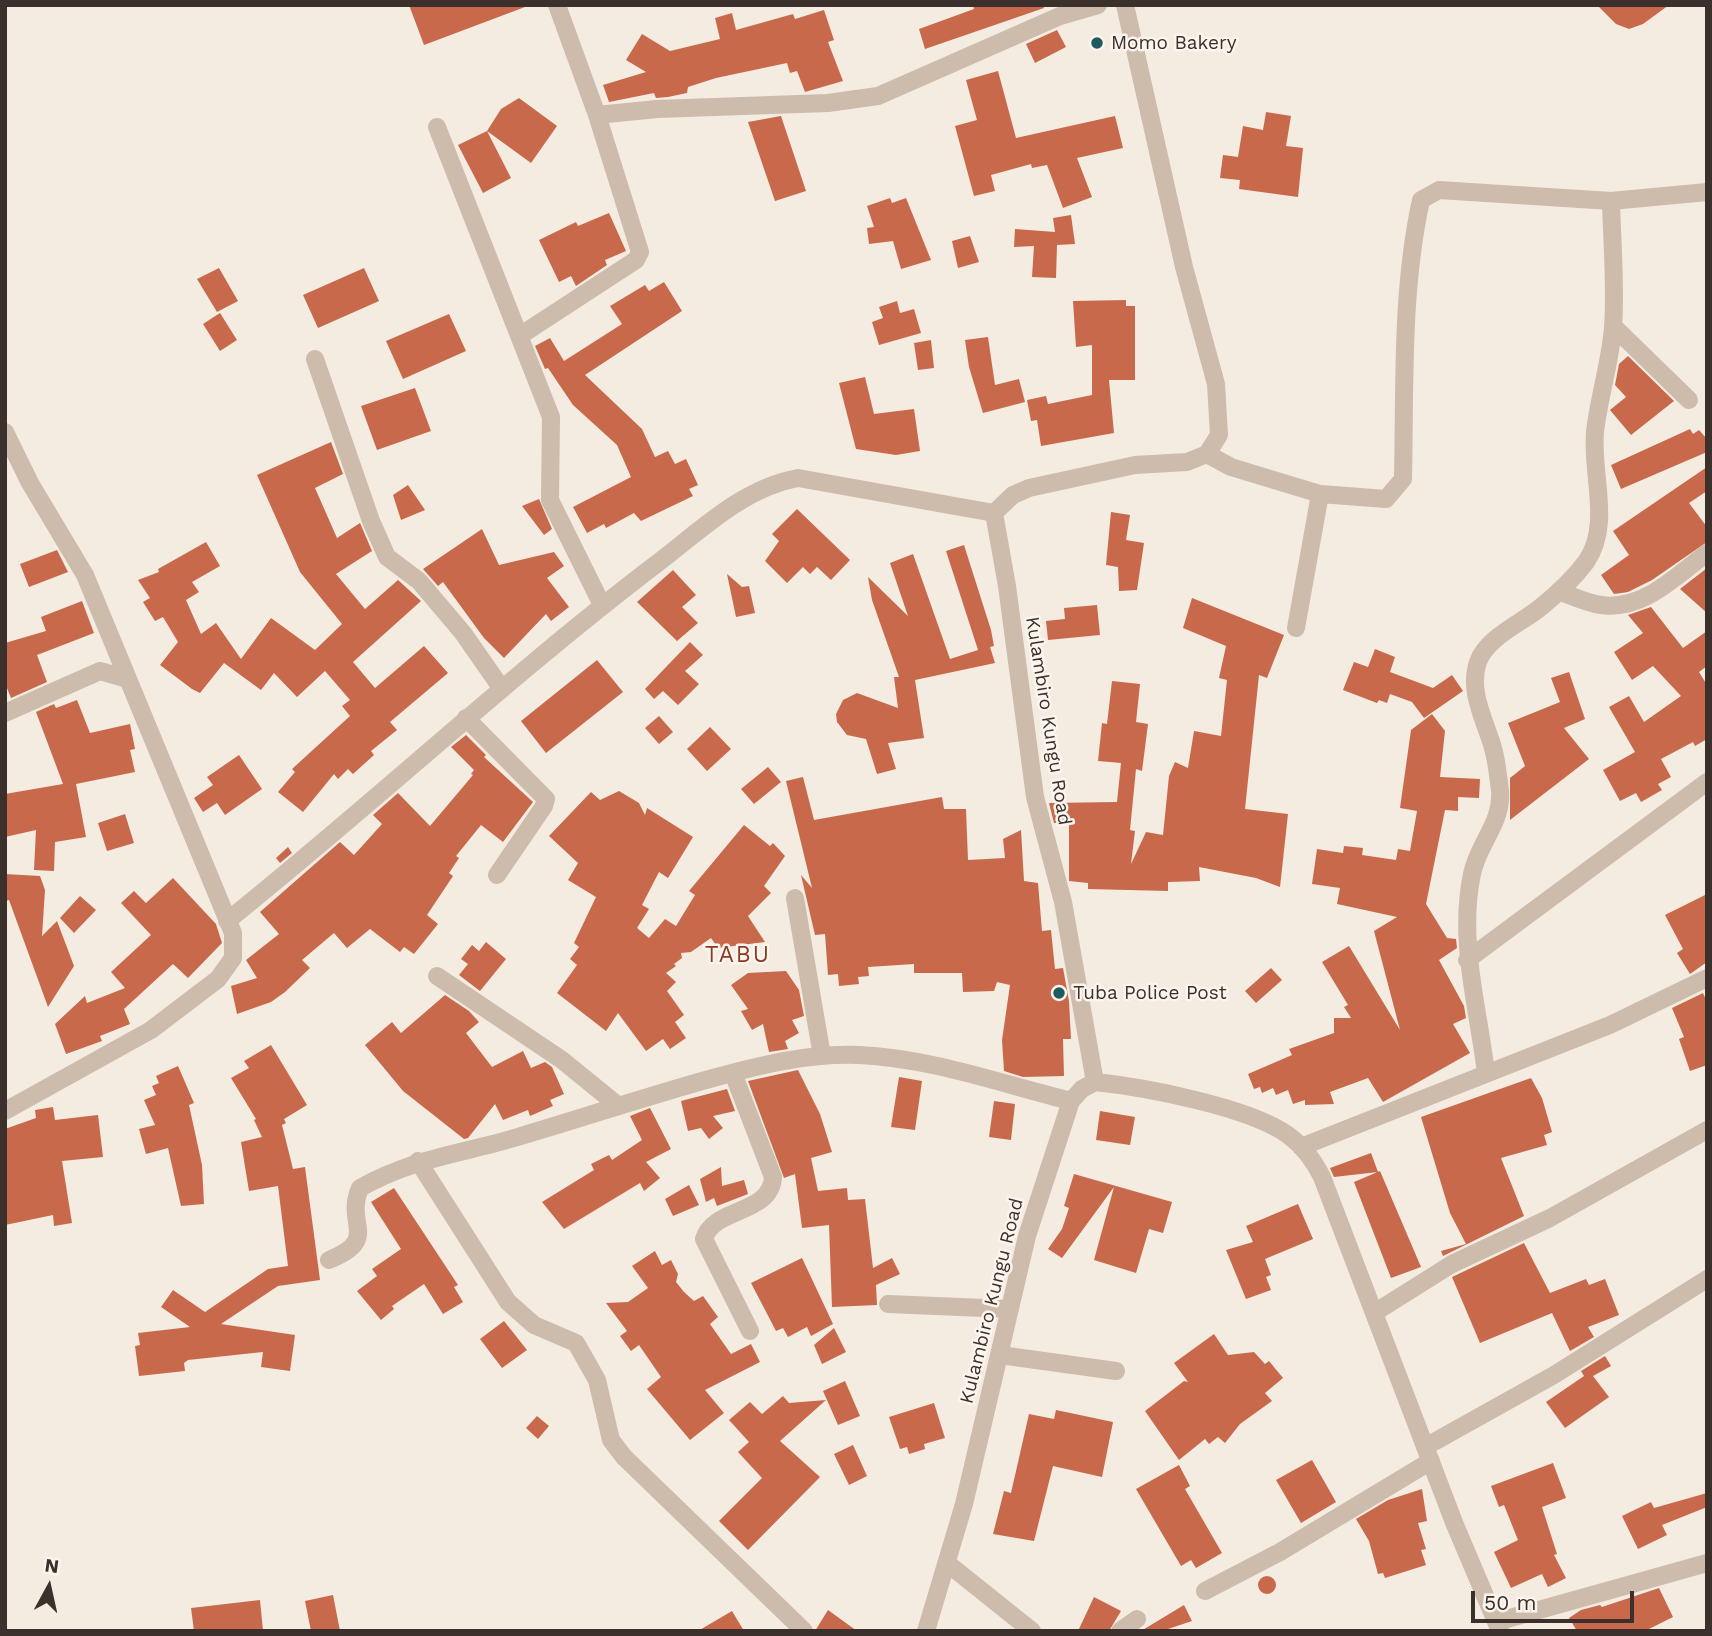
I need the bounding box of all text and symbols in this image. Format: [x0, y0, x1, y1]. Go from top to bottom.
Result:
place label: Momo Bakery [1111, 32, 1237, 54]
marker: Momo Bakery [1089, 35, 1105, 51]
street label: Kulambiro Kungu Road [1020, 615, 1076, 827]
district label: TABU [705, 941, 771, 969]
place label: Tuba Police Post [1073, 982, 1227, 1004]
marker: Tuba Police Post [1051, 985, 1067, 1001]
street label: Kulambiro Kungu Road [955, 1196, 1029, 1406]
north arrow [14, 1552, 84, 1622]
text: N [43, 1553, 61, 1578]
scale bar [1474, 1576, 1637, 1620]
text: 50 m [1484, 1590, 1536, 1615]

